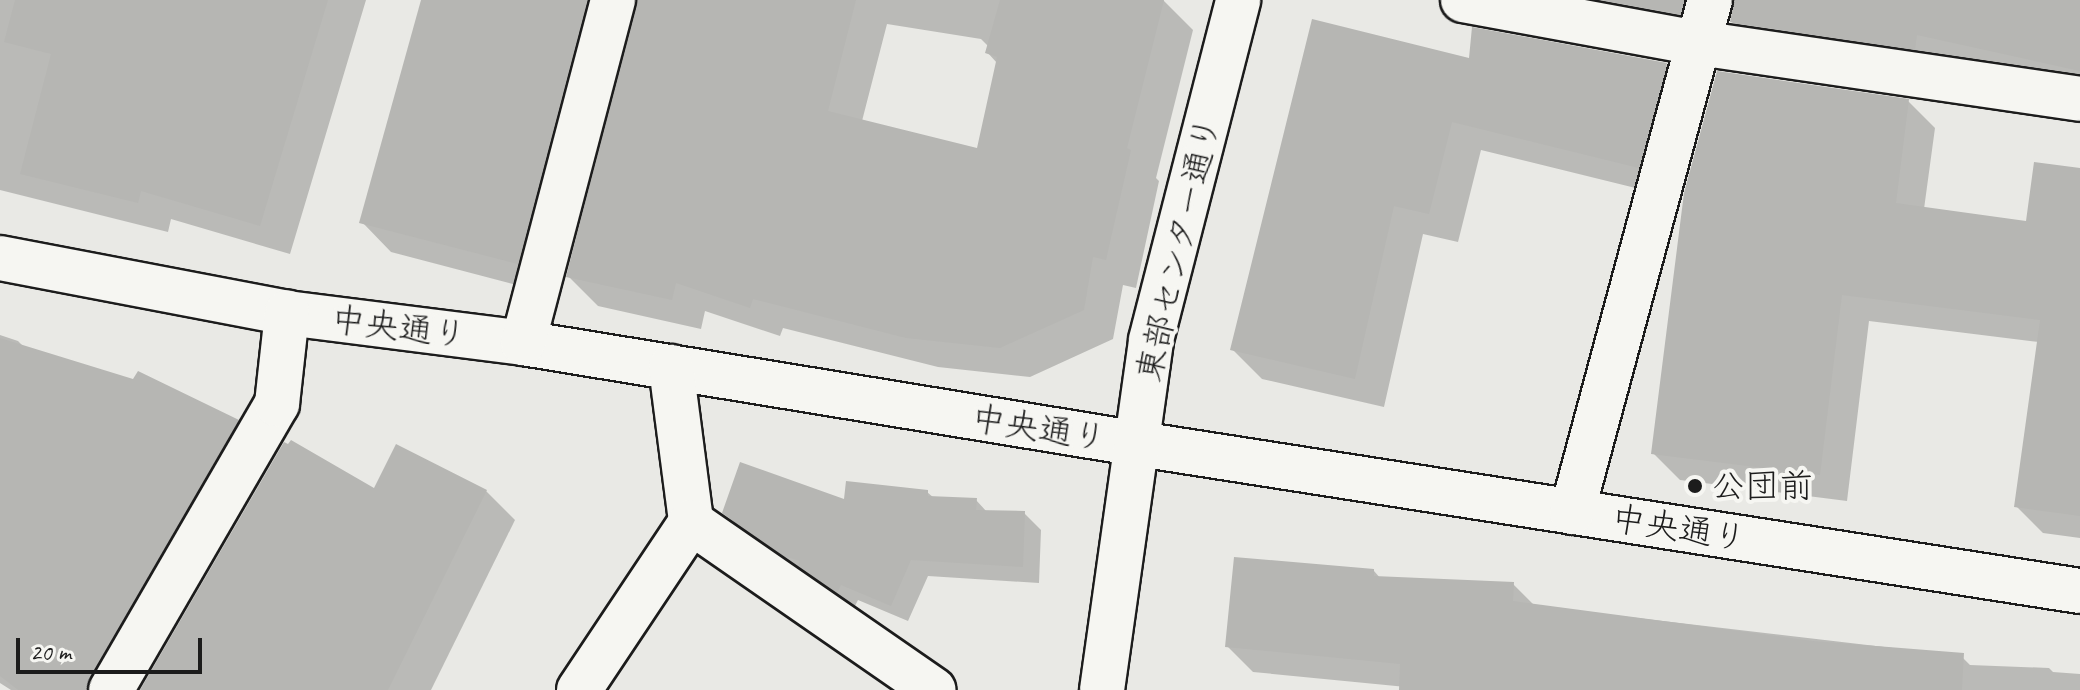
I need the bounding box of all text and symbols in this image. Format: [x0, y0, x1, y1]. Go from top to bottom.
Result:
street label: 東部センター通り [1128, 112, 1228, 386]
street label: 中央通り [329, 298, 469, 356]
street label: 中央通り [969, 397, 1109, 459]
place label: 公団前 [1711, 466, 1813, 506]
marker: 公団前 [1686, 477, 1704, 495]
street label: 中央通り [1609, 497, 1749, 559]
scale bar [20, 622, 206, 672]
text: 20 m [30, 637, 71, 667]

